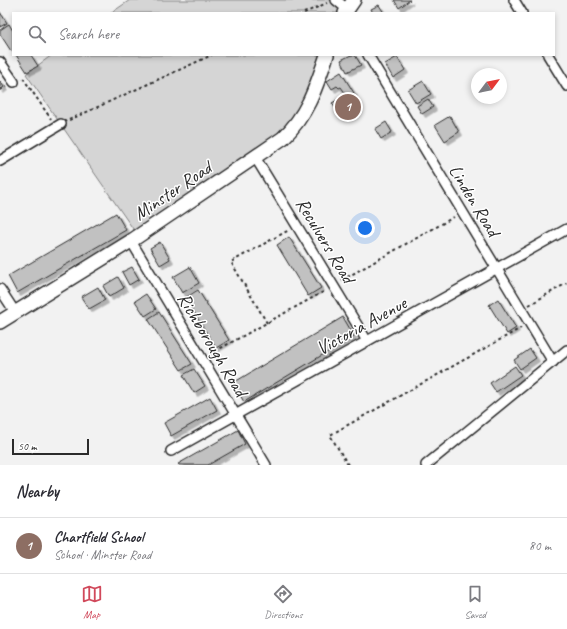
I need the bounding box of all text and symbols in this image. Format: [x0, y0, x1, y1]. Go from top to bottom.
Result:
search box [12, 12, 555, 56]
icon: search [26, 23, 48, 45]
text: Search here [58, 25, 119, 44]
north arrow [471, 68, 507, 104]
pin: 1 [335, 92, 361, 122]
street label: Minster Road [129, 154, 219, 226]
street label: Linden Road [443, 160, 507, 244]
street label: Reculvers Road [290, 193, 361, 290]
your location [355, 218, 375, 238]
street label: Richborough Road [172, 288, 254, 404]
street label: Victoria Avenue [312, 290, 412, 361]
scale bar [12, 437, 89, 456]
text: 50 m [18, 439, 37, 453]
text: Nearby [16, 481, 59, 502]
text: Chartfield School [54, 528, 143, 547]
text: 1 [26, 538, 32, 554]
text: 80 m [529, 538, 551, 554]
text: School · Minster Road [54, 547, 151, 563]
tab: Map [81, 583, 103, 621]
tab: Directions [264, 583, 303, 621]
tab: Saved [464, 583, 486, 621]

